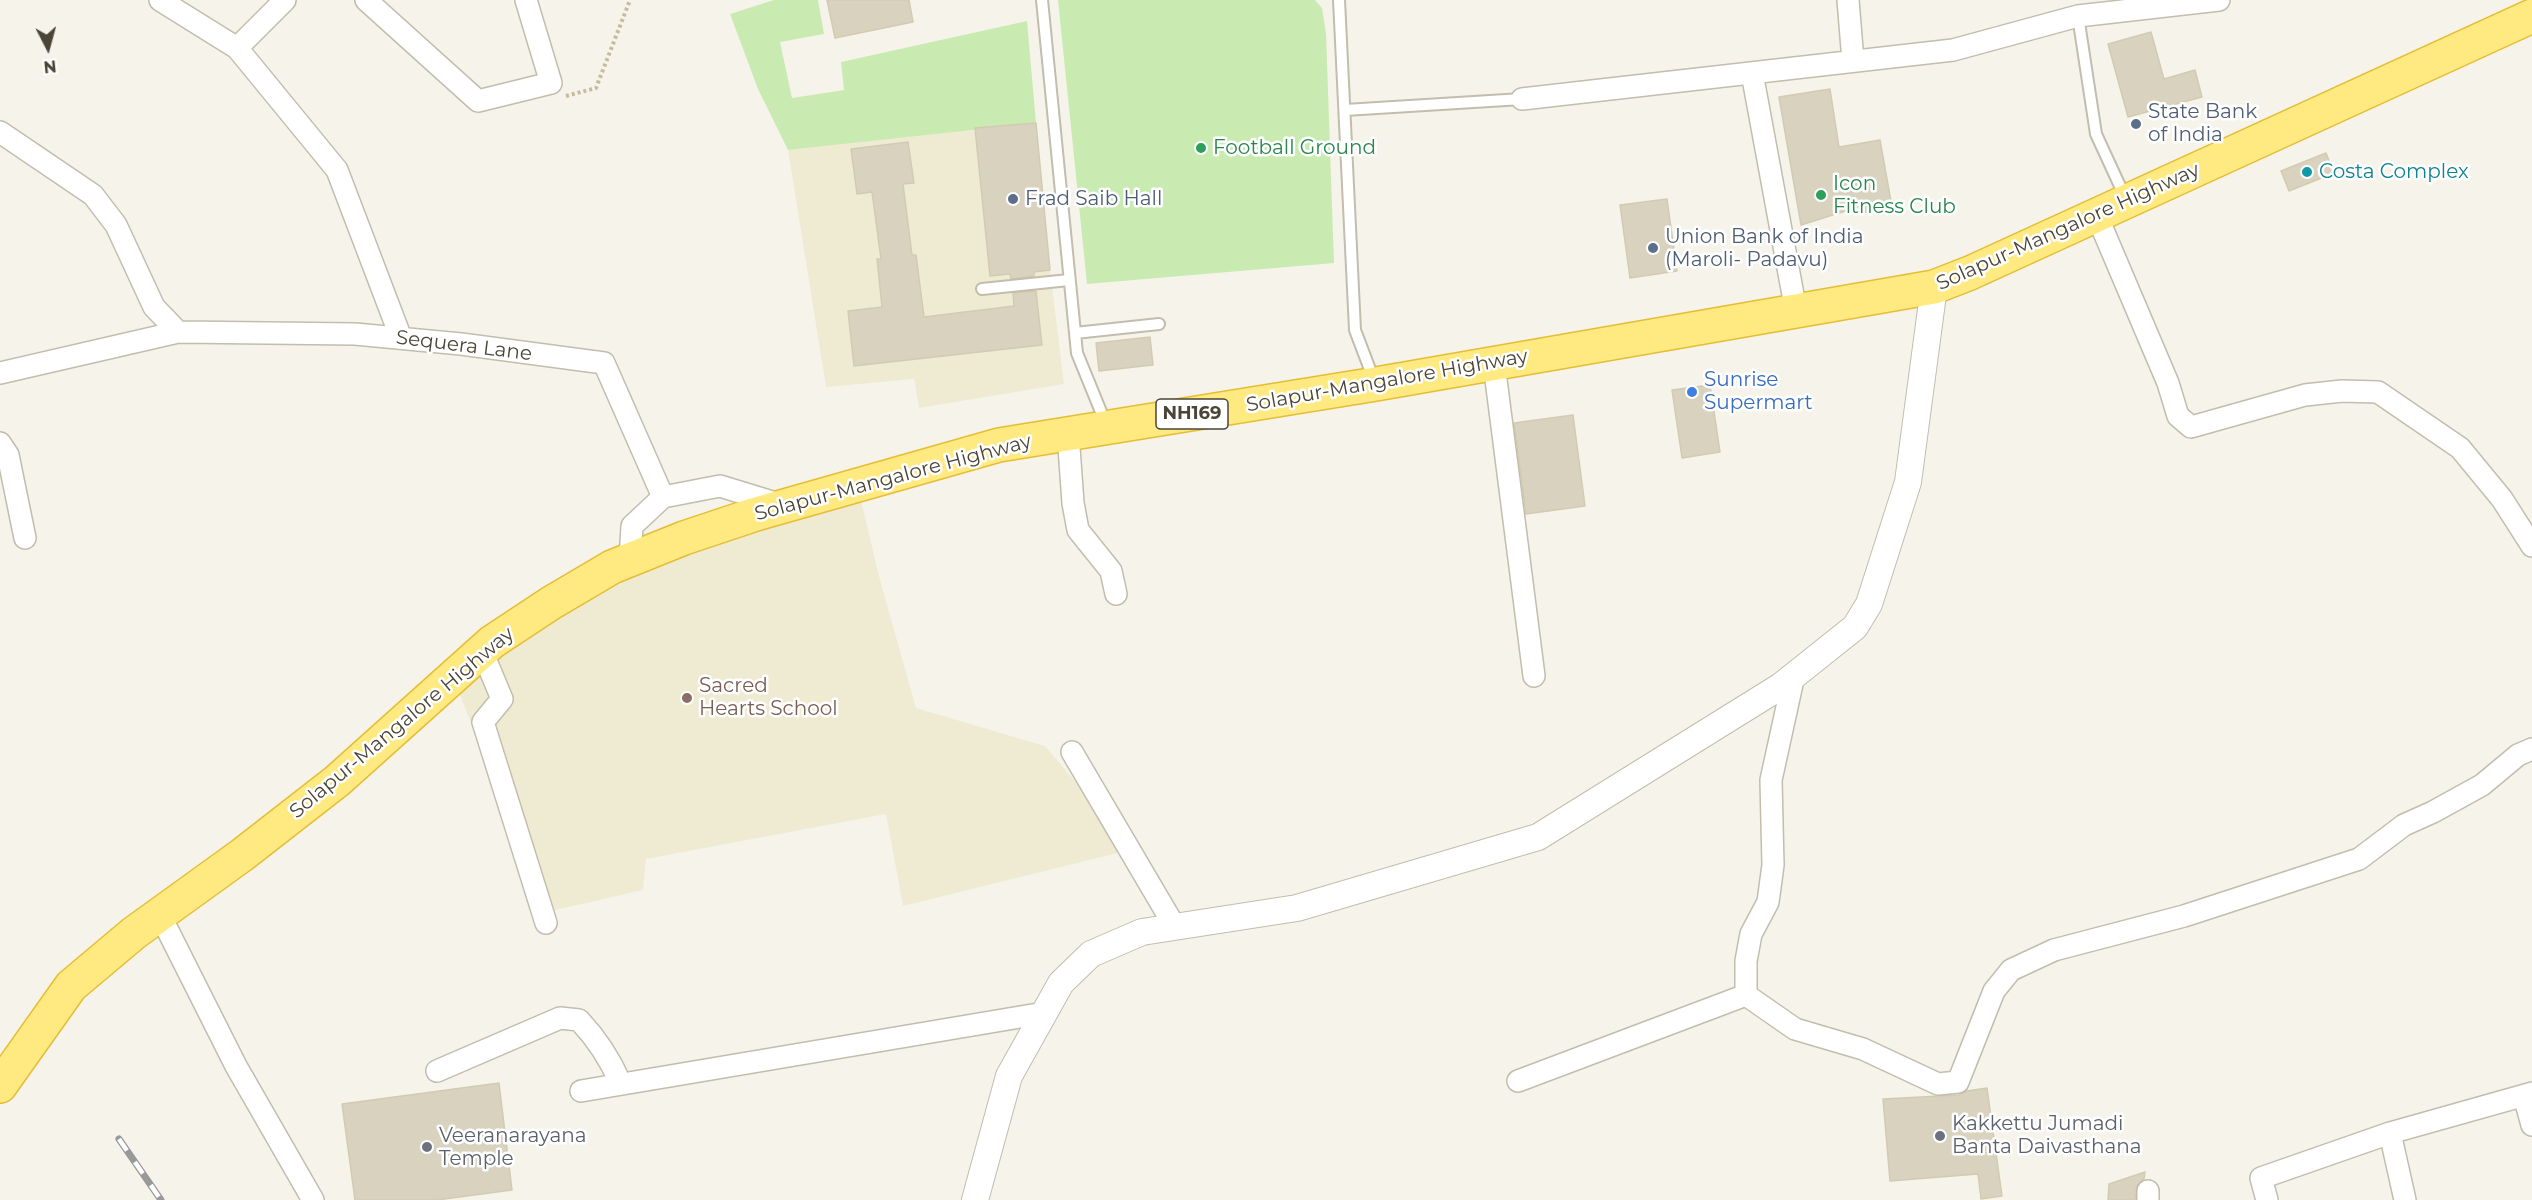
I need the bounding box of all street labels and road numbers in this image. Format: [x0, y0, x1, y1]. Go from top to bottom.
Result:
street label: Solapur-Mangalore Highway [1933, 158, 2203, 296]
street label: Sequera Lane [395, 326, 533, 366]
street label: Solapur-Mangalore Highway [1244, 344, 1530, 418]
road number: NH169 [1156, 399, 1228, 429]
street label: Solapur-Mangalore Highway [752, 429, 1034, 527]
street label: Solapur-Mangalore Highway [285, 622, 519, 824]

